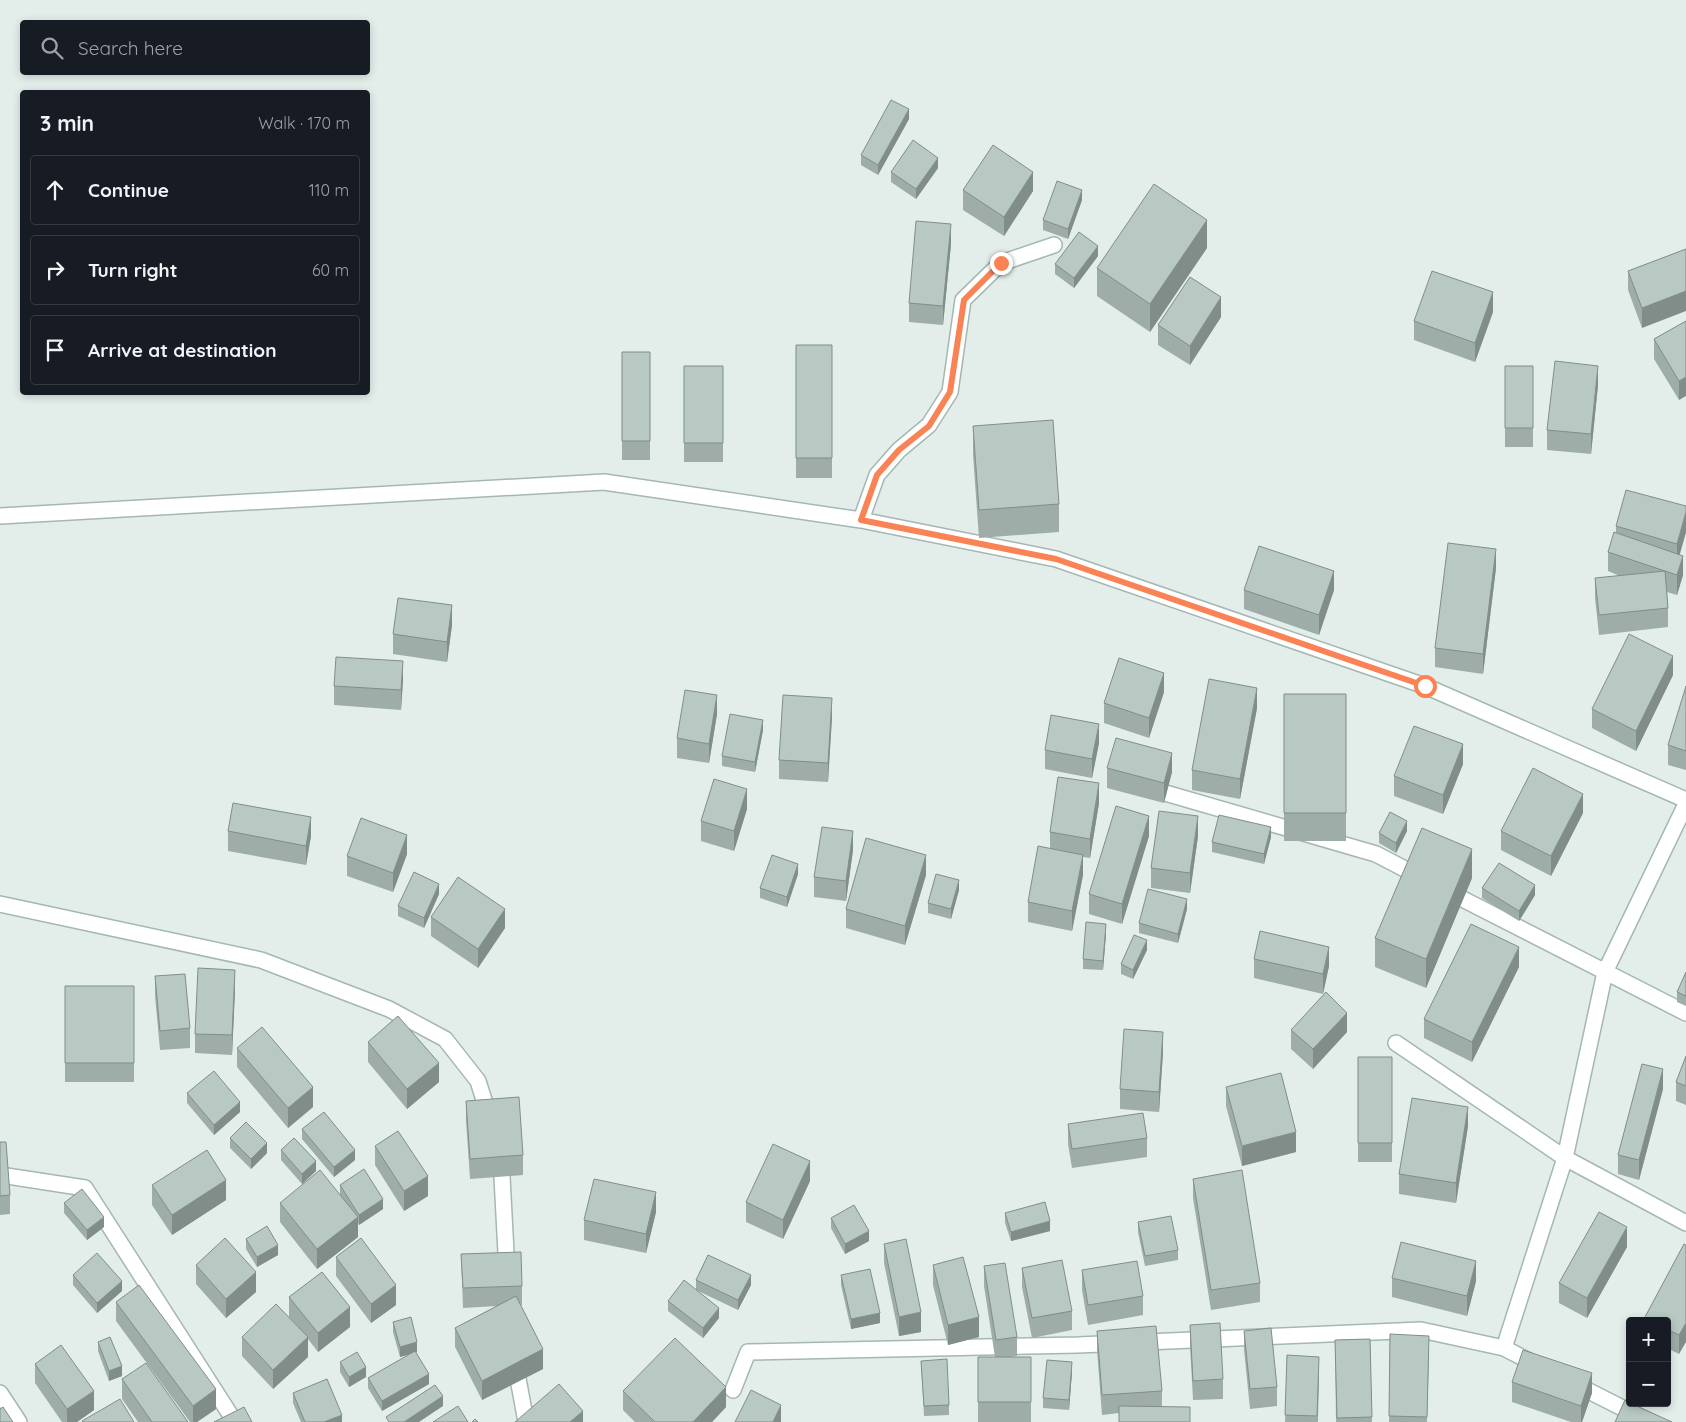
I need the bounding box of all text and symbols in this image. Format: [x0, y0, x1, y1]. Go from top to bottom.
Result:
search box [20, 20, 370, 75]
icon: search [38, 34, 66, 62]
text: Search here [78, 36, 183, 60]
text: 3 min [40, 110, 94, 136]
text: Walk · 170 m [258, 113, 350, 133]
icon: ahead [41, 176, 69, 204]
text: Continue [88, 178, 169, 202]
text: 110 m [309, 180, 349, 200]
route end [990, 252, 1013, 275]
icon: right [41, 256, 69, 284]
text: Turn right [88, 258, 177, 282]
text: 60 m [312, 260, 349, 280]
icon: arrive [41, 336, 69, 364]
text: Arrive at destination [88, 338, 277, 362]
route start [1414, 675, 1437, 698]
map controls [1626, 1317, 1671, 1407]
button: + [1626, 1317, 1671, 1362]
button: − [1626, 1362, 1671, 1407]

